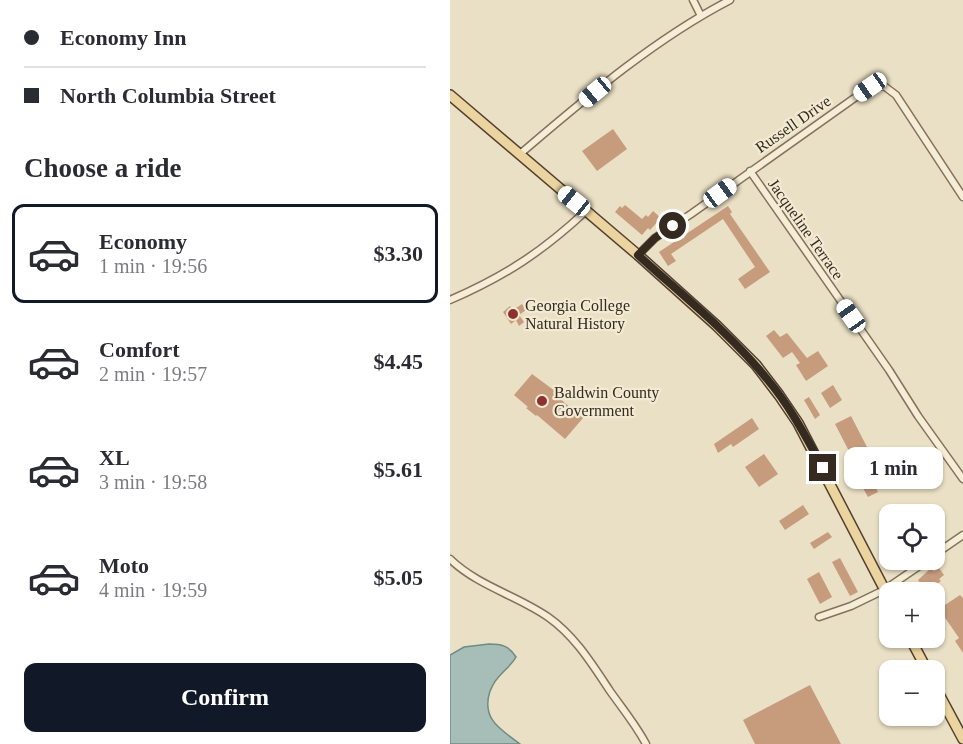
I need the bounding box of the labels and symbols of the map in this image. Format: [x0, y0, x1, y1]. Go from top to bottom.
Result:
car [850, 69, 890, 105]
car [575, 74, 615, 110]
street label: Russell Drive [752, 92, 834, 156]
car [700, 175, 740, 211]
street label: Jacqueline Terrace [764, 175, 847, 283]
car [554, 183, 594, 219]
route start [659, 212, 686, 239]
car [833, 296, 869, 336]
place label: Georgia College Natural History [525, 297, 630, 333]
marker: Georgia College Natural History [506, 307, 520, 321]
place label: Baldwin County Government [554, 384, 659, 419]
marker: Baldwin County Government [535, 394, 549, 408]
callout: 1 min [844, 447, 943, 489]
route end [809, 454, 836, 481]

